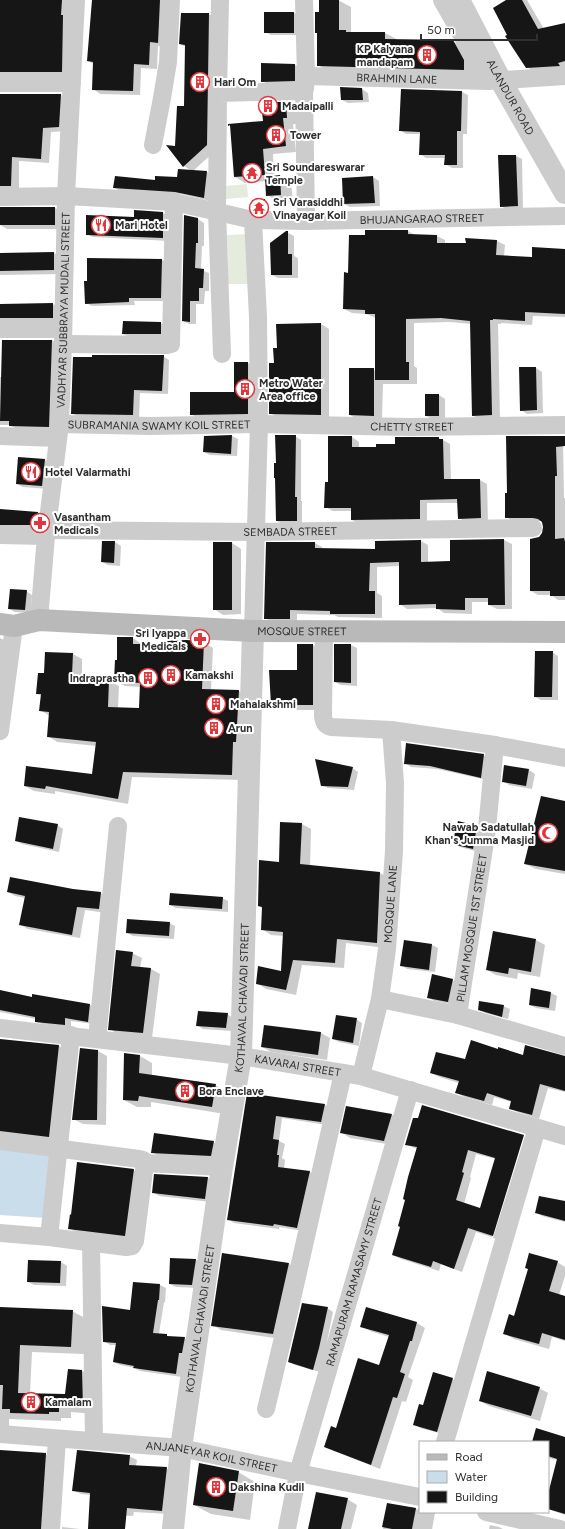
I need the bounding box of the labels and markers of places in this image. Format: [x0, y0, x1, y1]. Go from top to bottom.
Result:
place label: KP Kalyana mandapam [357, 43, 413, 69]
building icon: KP Kalyana mandapam [416, 44, 438, 66]
building icon: Hari Om [189, 71, 211, 93]
place label: Hari Om [214, 76, 256, 89]
building icon: Madaipalli [257, 95, 279, 117]
place label: Madaipalli [282, 100, 333, 113]
building icon: Tower [265, 124, 287, 146]
place label: Tower [290, 129, 322, 142]
place label: Sri Soundareswarar Temple [266, 161, 366, 187]
temple icon: Sri Soundareswarar Temple [241, 162, 263, 184]
place label: Sri Varasiddhi Vinayagar Koil [273, 196, 346, 222]
temple icon: Sri Varasiddhi Vinayagar Koil [248, 197, 270, 219]
restaurant icon: Mari Hotel [90, 214, 112, 236]
place label: Mari Hotel [115, 219, 168, 232]
place label: Metro Water Area office [259, 377, 324, 403]
building icon: Metro Water Area office [234, 378, 256, 400]
restaurant icon: Hotel Valarmathi [20, 461, 42, 483]
place label: Hotel Valarmathi [45, 466, 131, 479]
place label: Vasantham Medicals [54, 511, 111, 537]
pharmacy icon: Vasantham Medicals [29, 512, 51, 534]
place label: Sri Iyappa Medicals [135, 627, 186, 653]
pharmacy icon: Sri Iyappa Medicals [189, 628, 211, 650]
building icon: Kamakshi [160, 664, 182, 686]
building icon: Indraprastha [137, 667, 159, 689]
place label: Kamakshi [185, 669, 234, 682]
place label: Indraprastha [70, 672, 134, 685]
building icon: Mahalakshmi [205, 693, 227, 715]
place label: Mahalakshmi [230, 698, 296, 711]
building icon: Arun [203, 717, 225, 739]
place label: Arun [228, 722, 253, 735]
place label: Nawab Sadatullah Khan's Jumma Masjid [425, 821, 534, 847]
mosque icon: Nawab Sadatullah Khan's Jumma Masjid [537, 822, 559, 844]
building icon: Bora Enclave [174, 1080, 196, 1102]
place label: Bora Enclave [199, 1085, 264, 1098]
building icon: Kamalam [20, 1391, 42, 1413]
place label: Kamalam [45, 1396, 92, 1409]
building icon: Dakshina Kudil [205, 1476, 227, 1498]
place label: Dakshina Kudil [230, 1481, 304, 1494]

